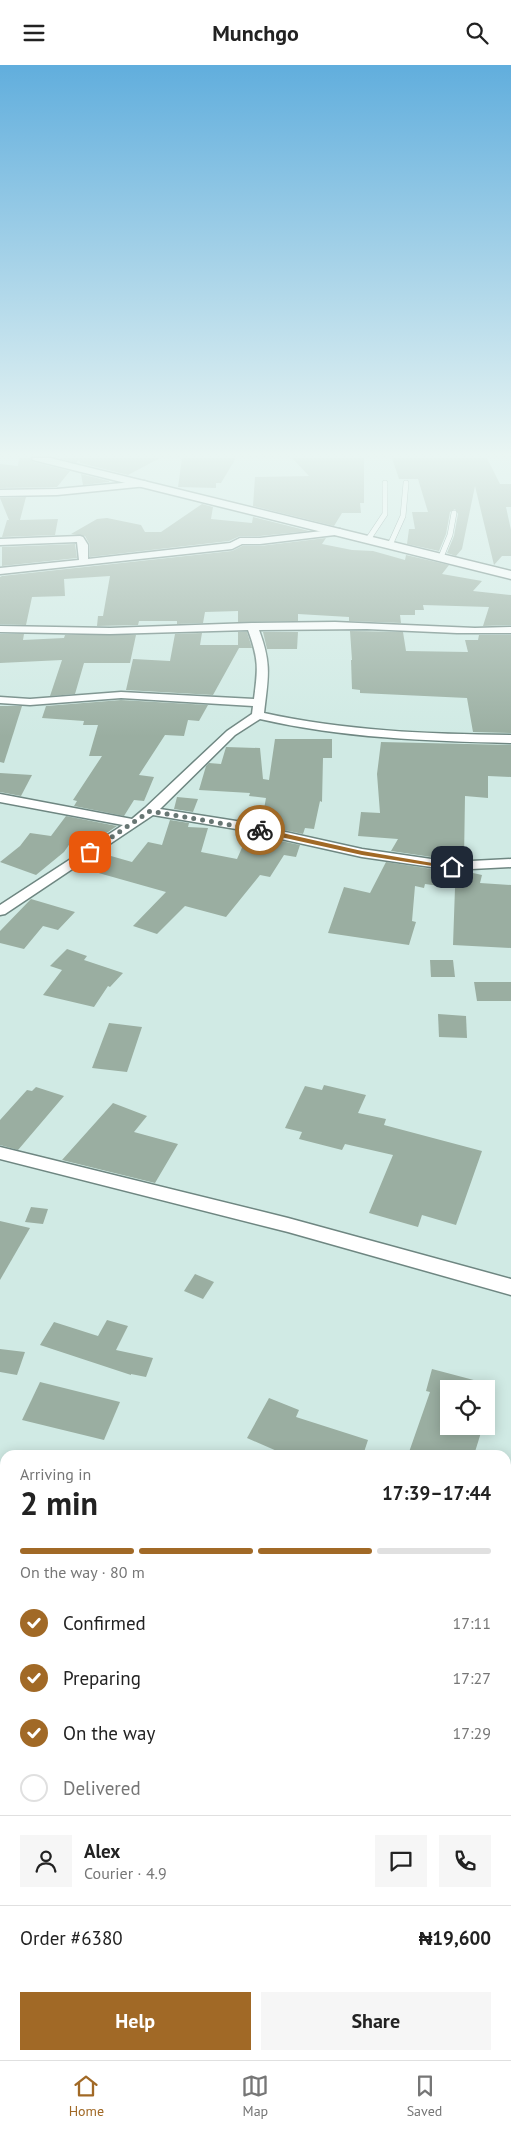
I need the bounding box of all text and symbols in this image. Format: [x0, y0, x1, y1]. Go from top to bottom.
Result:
icon: menu [20, 19, 48, 47]
text: Munchgo [212, 19, 299, 47]
icon: search [463, 19, 491, 47]
courier [235, 805, 285, 855]
icon: bike [246, 816, 274, 844]
pin [69, 831, 111, 873]
icon: bag [76, 838, 104, 866]
pin [431, 846, 473, 888]
icon: home [438, 853, 466, 881]
map controls [440, 1380, 495, 1435]
button: locate [440, 1380, 495, 1435]
text: Arriving in [20, 1464, 91, 1484]
text: 17:39–17:44 [382, 1481, 491, 1505]
text: 2 min [20, 1482, 98, 1524]
text: On the way · 80 m [20, 1562, 145, 1582]
icon: check [20, 1609, 48, 1637]
text: Confirmed [63, 1611, 146, 1635]
text: 17:11 [453, 1613, 491, 1633]
icon: check [20, 1664, 48, 1692]
text: Preparing [63, 1666, 141, 1690]
text: 17:27 [453, 1668, 491, 1688]
icon: check [20, 1719, 48, 1747]
text: On the way [63, 1721, 155, 1745]
text: 17:29 [453, 1723, 491, 1743]
text: Delivered [63, 1776, 141, 1800]
button: person [20, 1835, 72, 1887]
button: chat [375, 1835, 427, 1887]
button: phone [439, 1835, 491, 1887]
text: Alex [84, 1839, 120, 1863]
text: Courier · 4.9 [84, 1863, 167, 1883]
text: Order #6380 [20, 1926, 123, 1950]
text: ₦19,600 [419, 1926, 491, 1950]
button: Help [20, 1992, 251, 2050]
button: Share [261, 1992, 491, 2050]
tab: Home [69, 2072, 104, 2120]
tab: Map [241, 2072, 269, 2120]
tab: Saved [407, 2072, 442, 2120]

